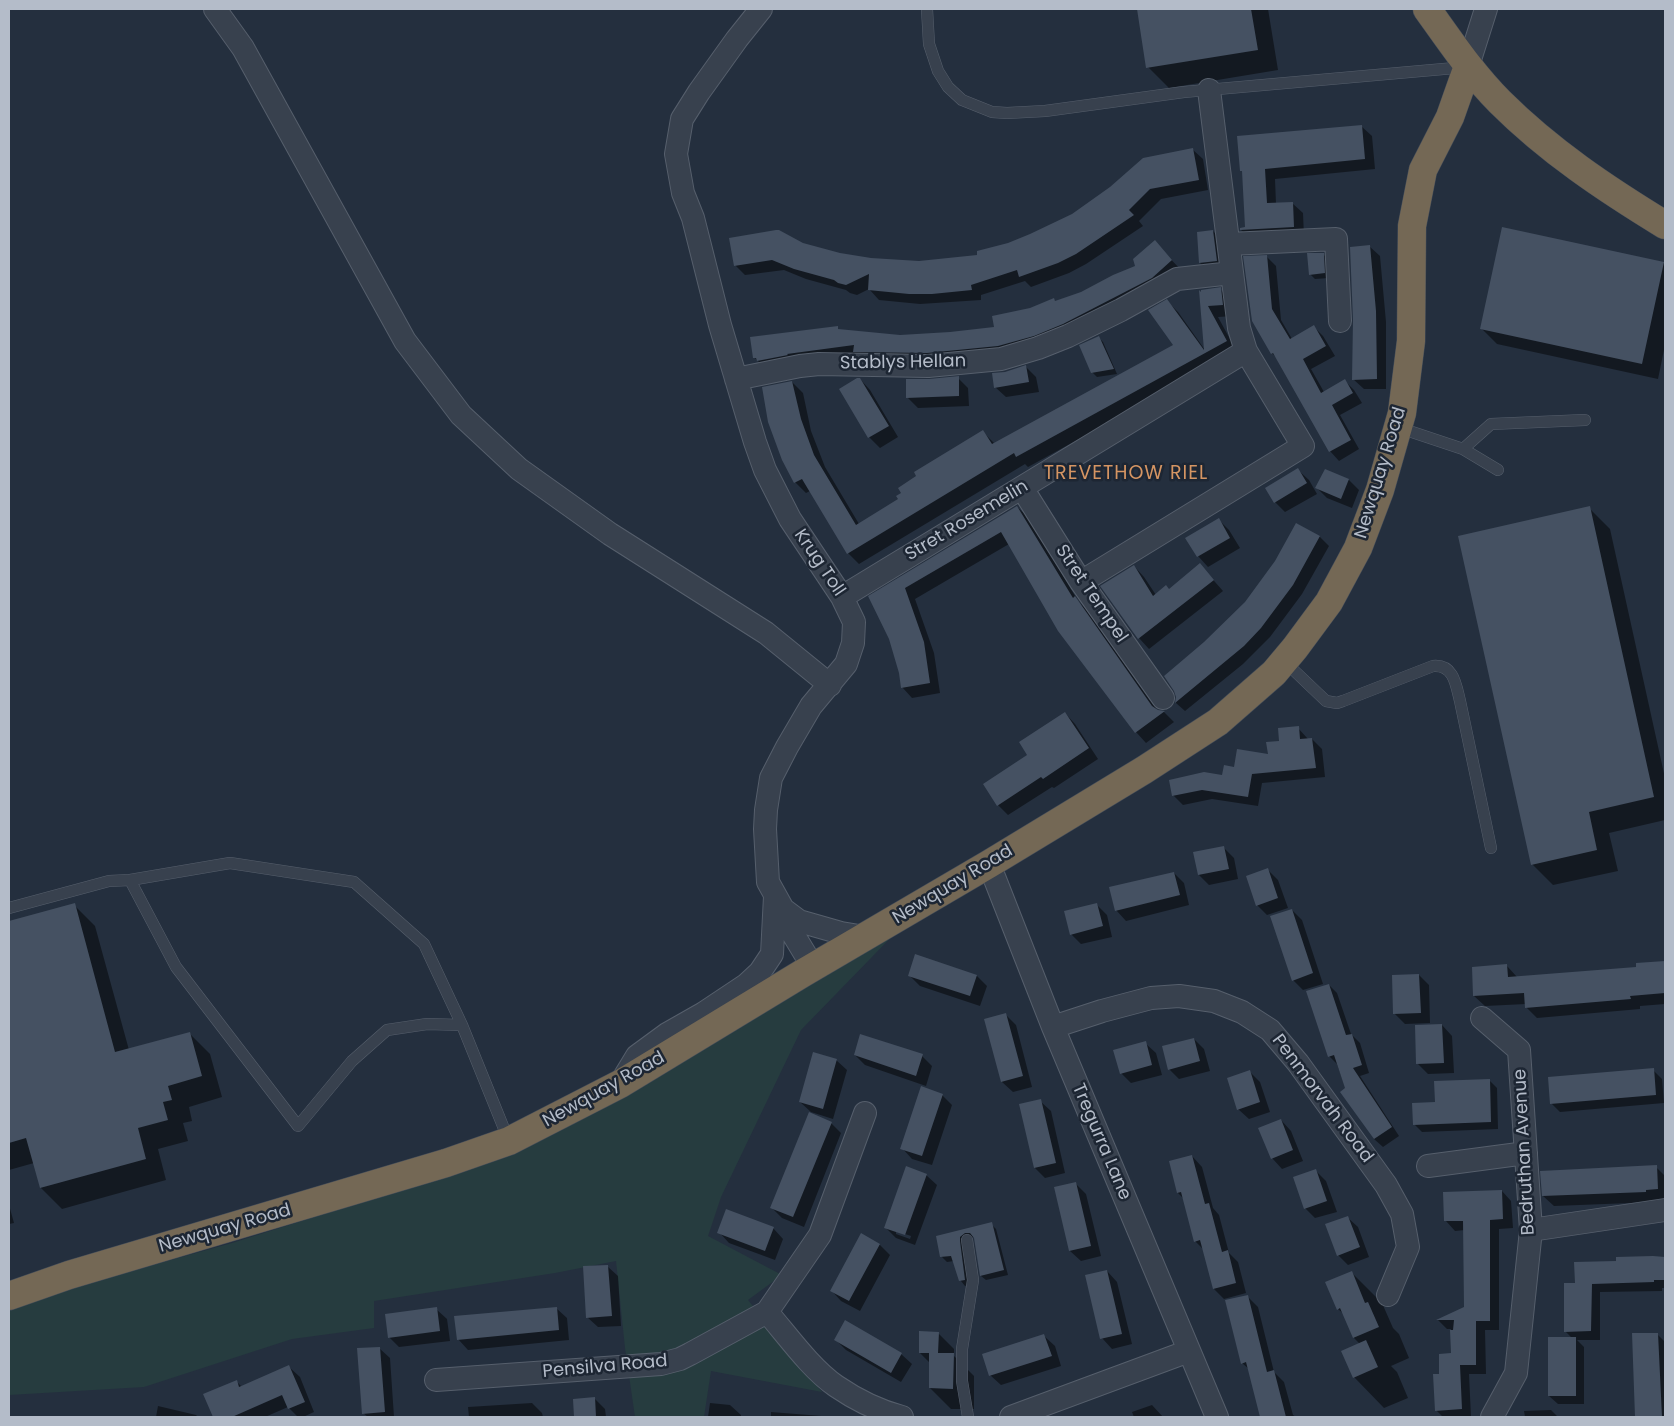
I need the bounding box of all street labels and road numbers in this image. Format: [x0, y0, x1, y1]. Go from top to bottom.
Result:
street label: Stablys Hellan [840, 351, 966, 375]
street label: Newquay Road [1351, 405, 1411, 541]
street label: Stret Rosemelin [902, 476, 1032, 566]
street label: Krug Toll [789, 525, 849, 601]
street label: Stret Tempel [1050, 541, 1132, 647]
street label: Newquay Road [889, 841, 1017, 929]
street label: Penmorvah Road [1267, 1030, 1377, 1168]
street label: Newquay Road [539, 1048, 669, 1132]
street label: Bedruthan Avenue [1510, 1068, 1540, 1236]
street label: Tregurra Lane [1067, 1081, 1135, 1203]
street label: Newquay Road [157, 1200, 293, 1258]
street label: Pensilva Road [542, 1351, 668, 1383]

